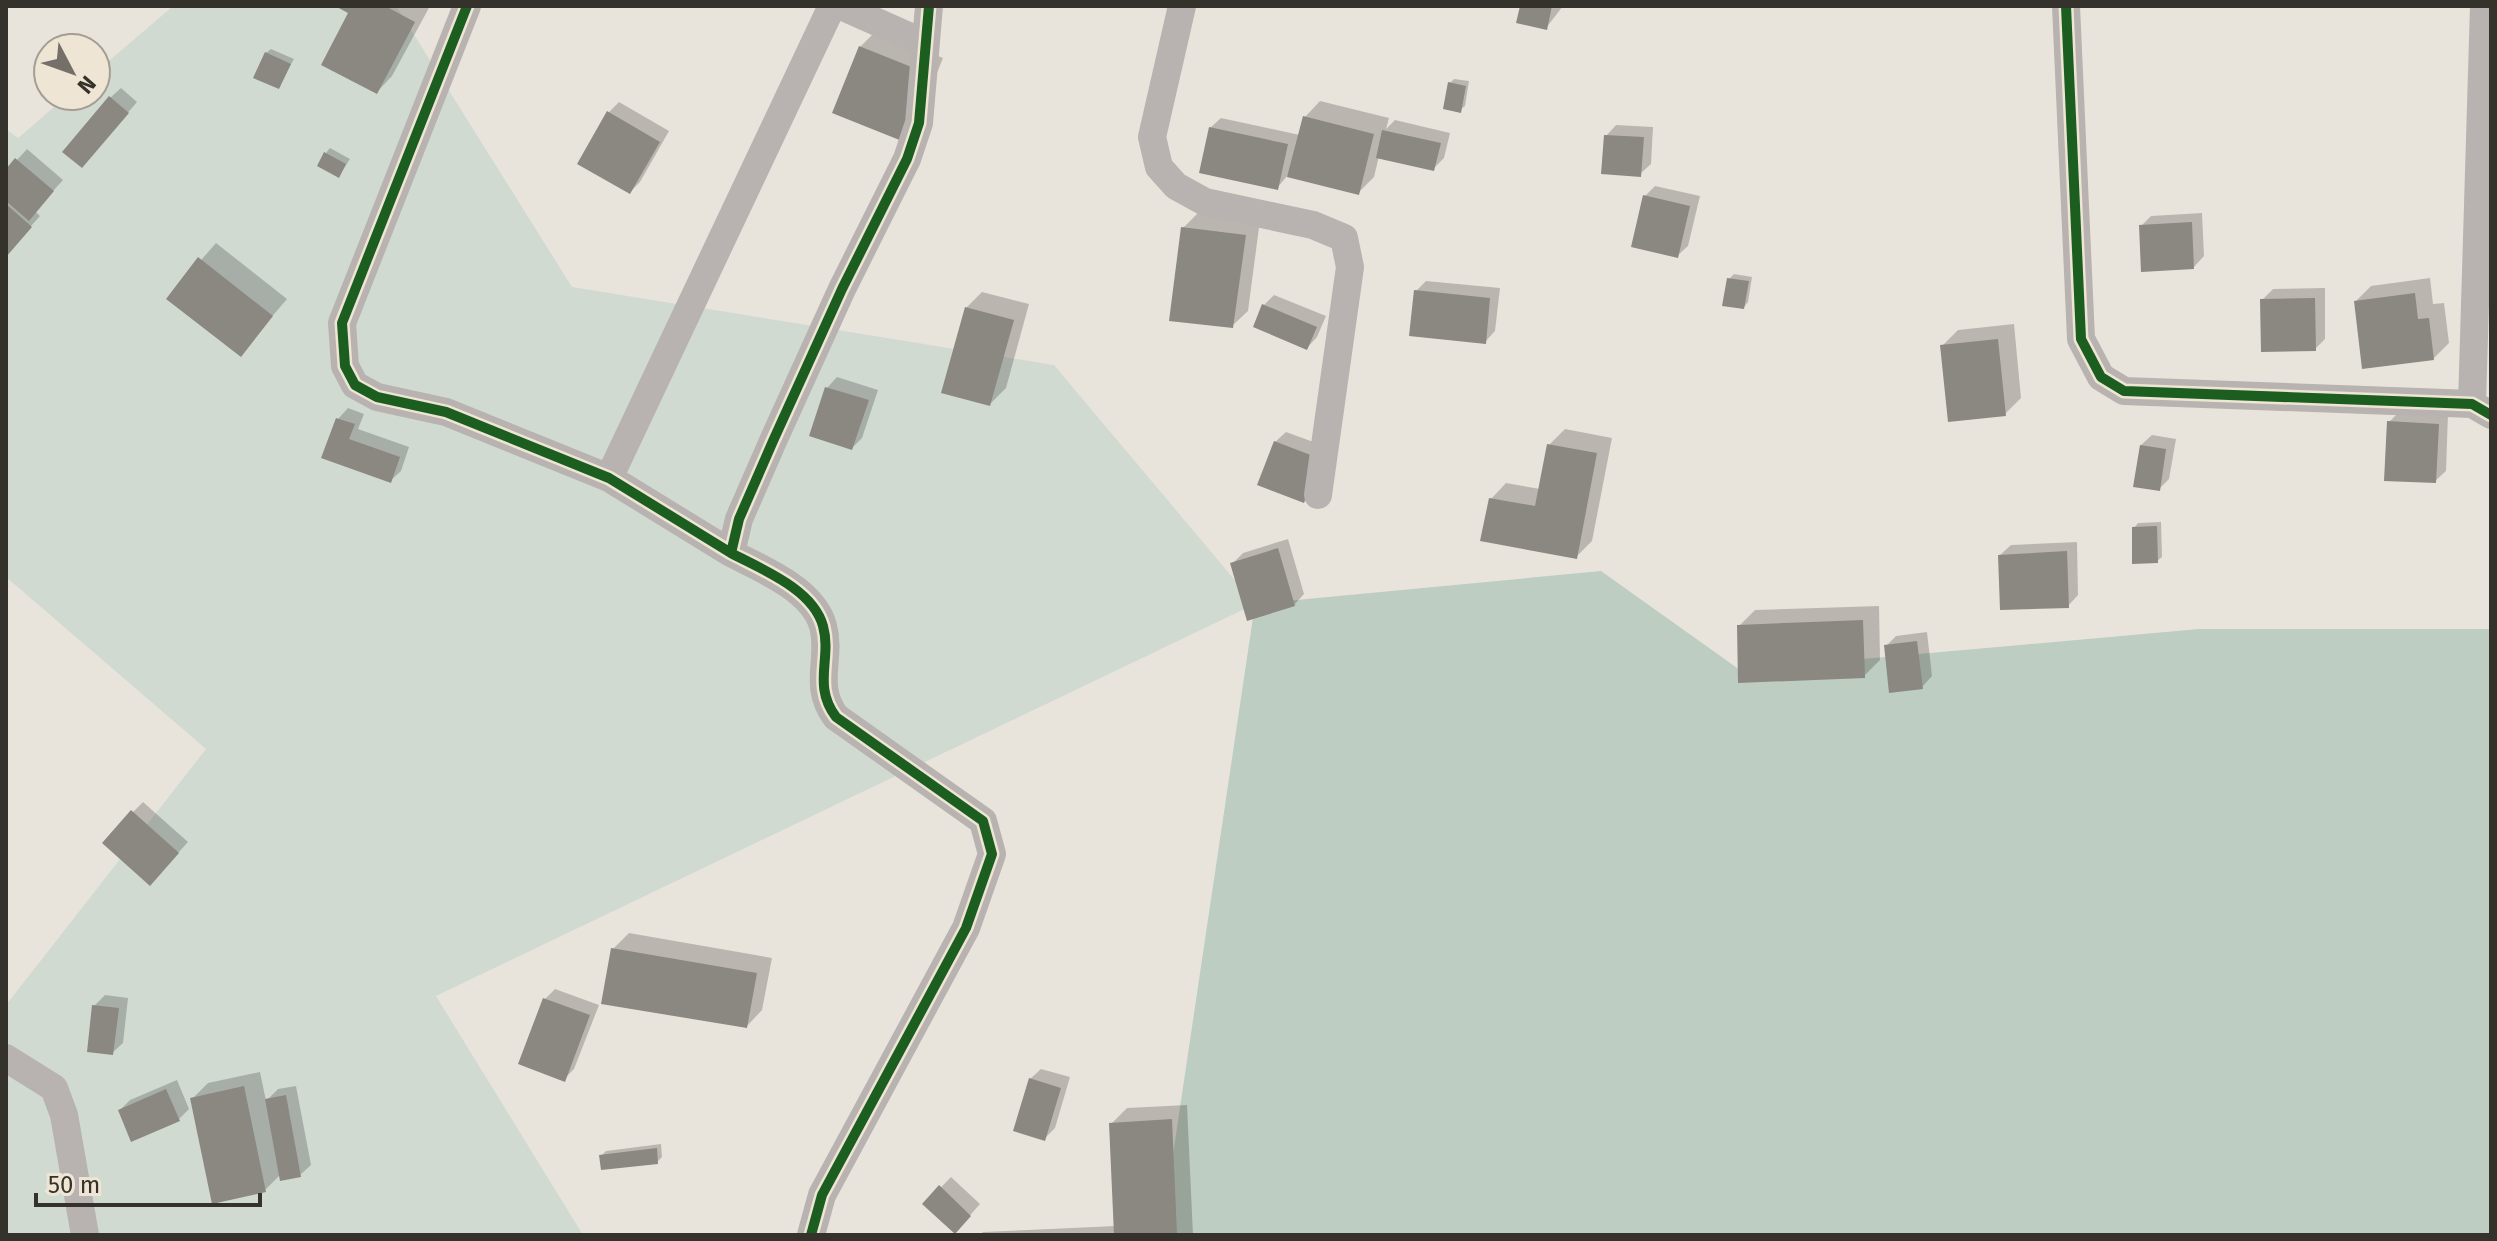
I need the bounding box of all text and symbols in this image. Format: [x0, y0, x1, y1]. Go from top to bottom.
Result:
north arrow [32, 32, 112, 112]
text: N [72, 70, 102, 99]
scale bar [36, 1157, 260, 1207]
text: 50 m [48, 1171, 100, 1199]

